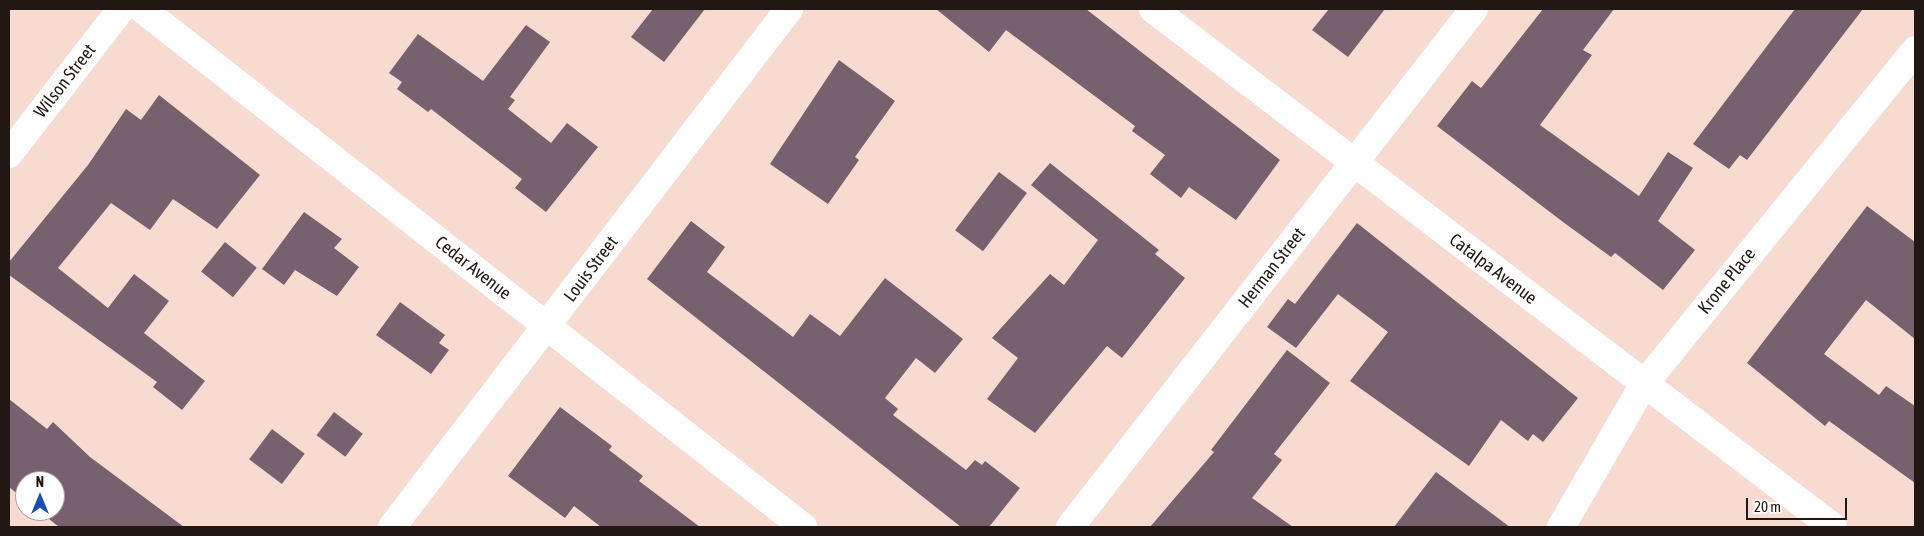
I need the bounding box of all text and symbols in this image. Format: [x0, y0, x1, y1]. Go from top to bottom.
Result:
street label: Wilson Street [30, 40, 100, 122]
street label: Herman Street [1234, 224, 1310, 312]
street label: Catalpa Avenue [1445, 229, 1541, 309]
street label: Cedar Avenue [431, 232, 515, 304]
street label: Louis Street [559, 232, 623, 306]
street label: Krone Place [1694, 244, 1760, 318]
north arrow [15, 471, 65, 521]
text: N [36, 474, 44, 490]
scale bar [1749, 488, 1850, 520]
text: 20 m [1754, 498, 1781, 515]

